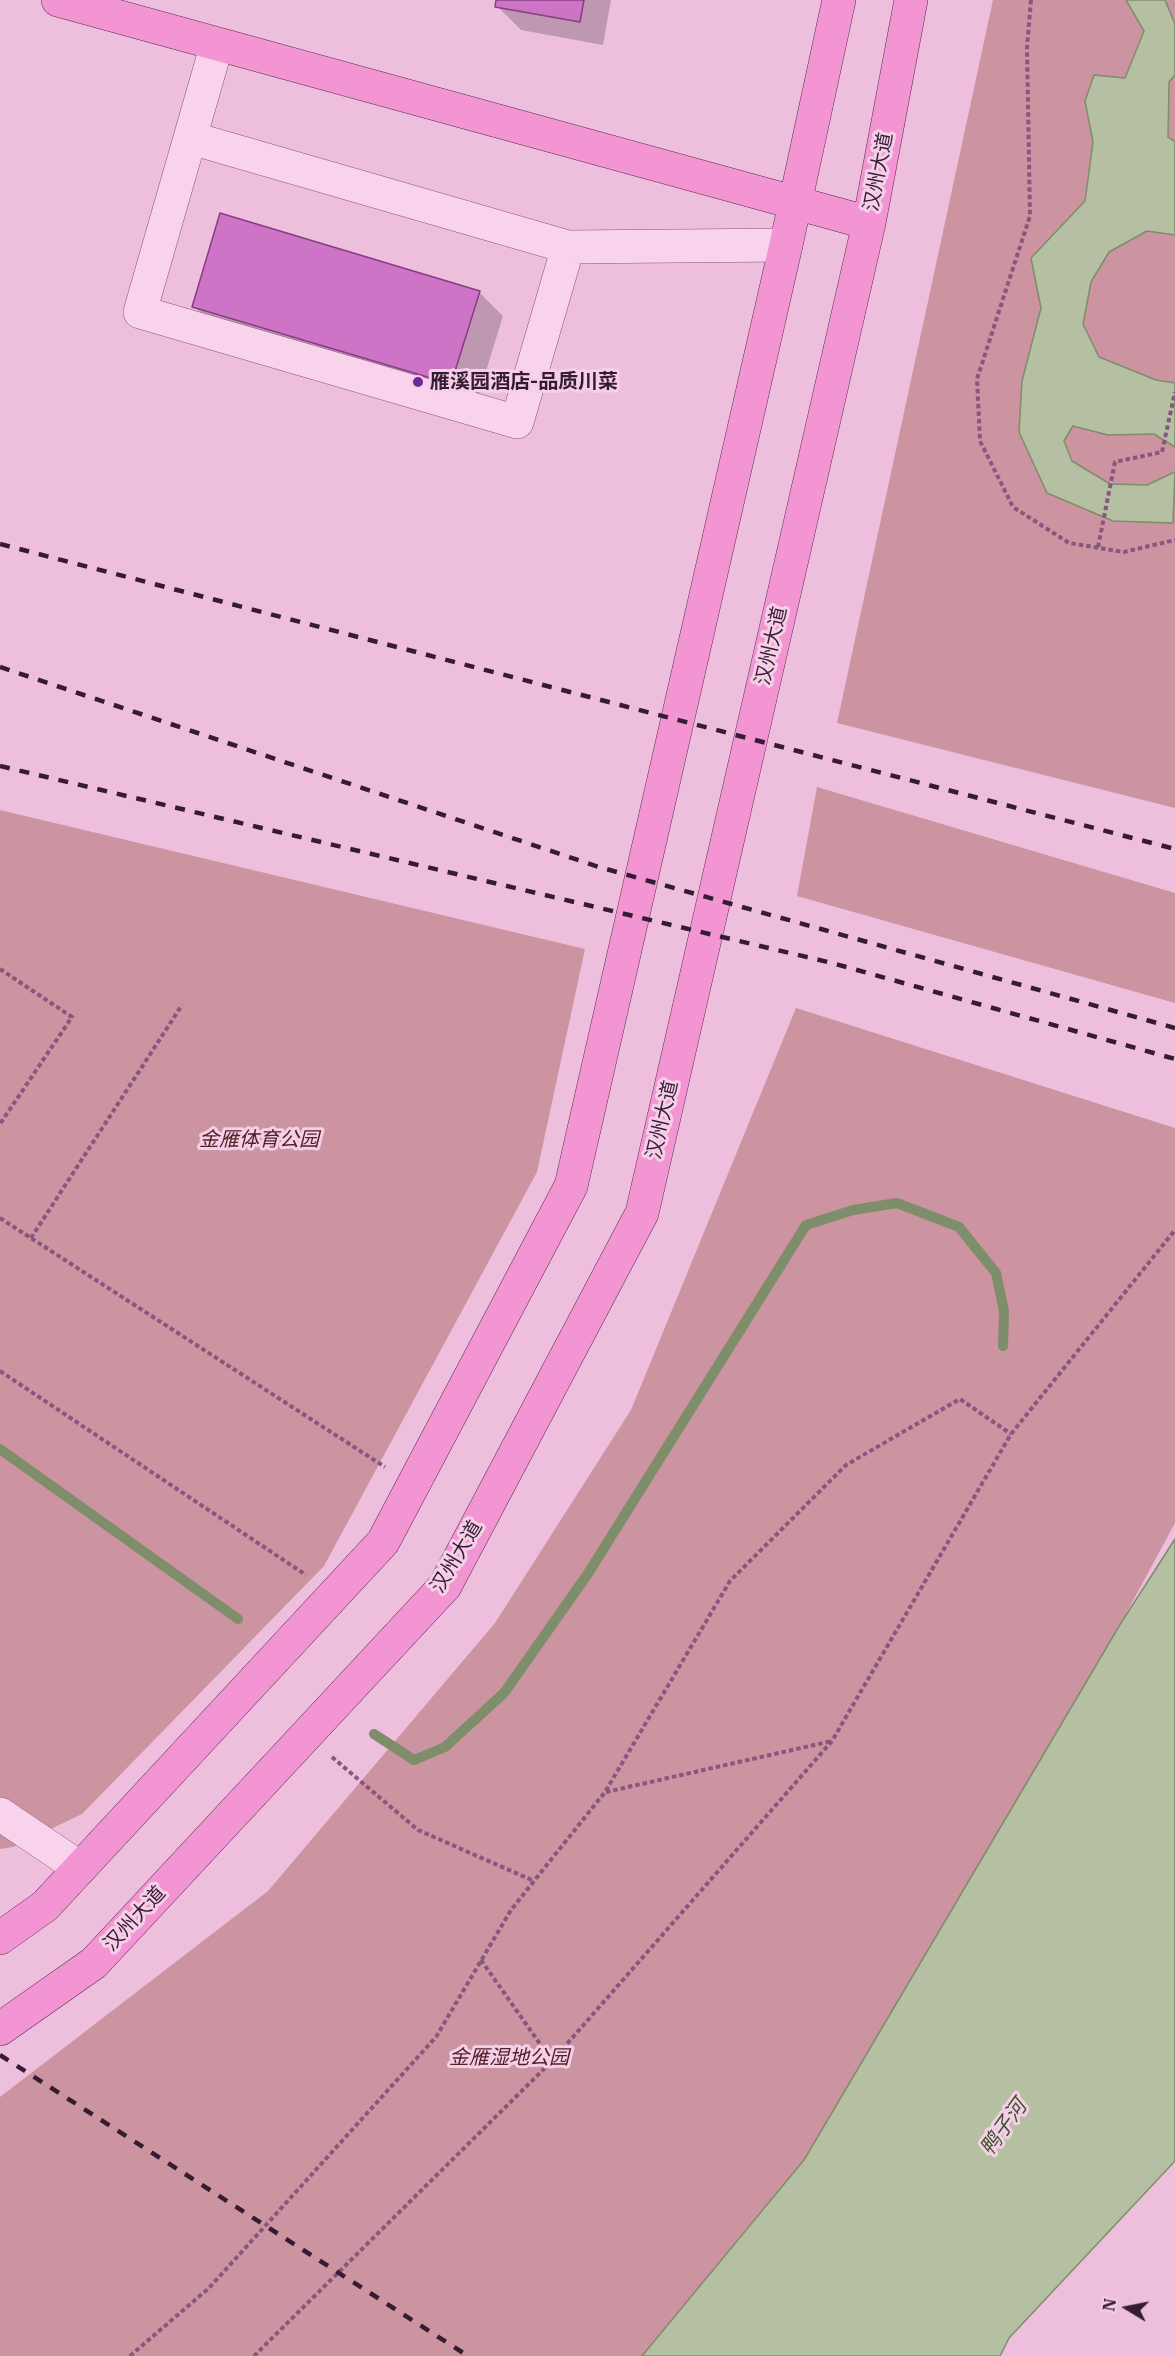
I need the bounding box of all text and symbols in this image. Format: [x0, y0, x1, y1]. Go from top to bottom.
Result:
street label: 汉州大道 [860, 130, 898, 214]
place label: 雁溪园酒店-品质川菜 [430, 370, 618, 394]
marker: 雁溪园酒店-品质川菜 [411, 375, 425, 389]
street label: 汉州大道 [751, 604, 793, 688]
street label: 汉州大道 [642, 1078, 684, 1162]
park label: 金雁体育公园 [199, 1128, 319, 1152]
street label: 汉州大道 [426, 1517, 488, 1597]
street label: 汉州大道 [99, 1882, 171, 1956]
park label: 金雁湿地公园 [449, 2046, 569, 2070]
water label: 鸭子河 [975, 2095, 1033, 2161]
north arrow [1097, 2278, 1157, 2338]
text: N [1098, 2297, 1120, 2313]

